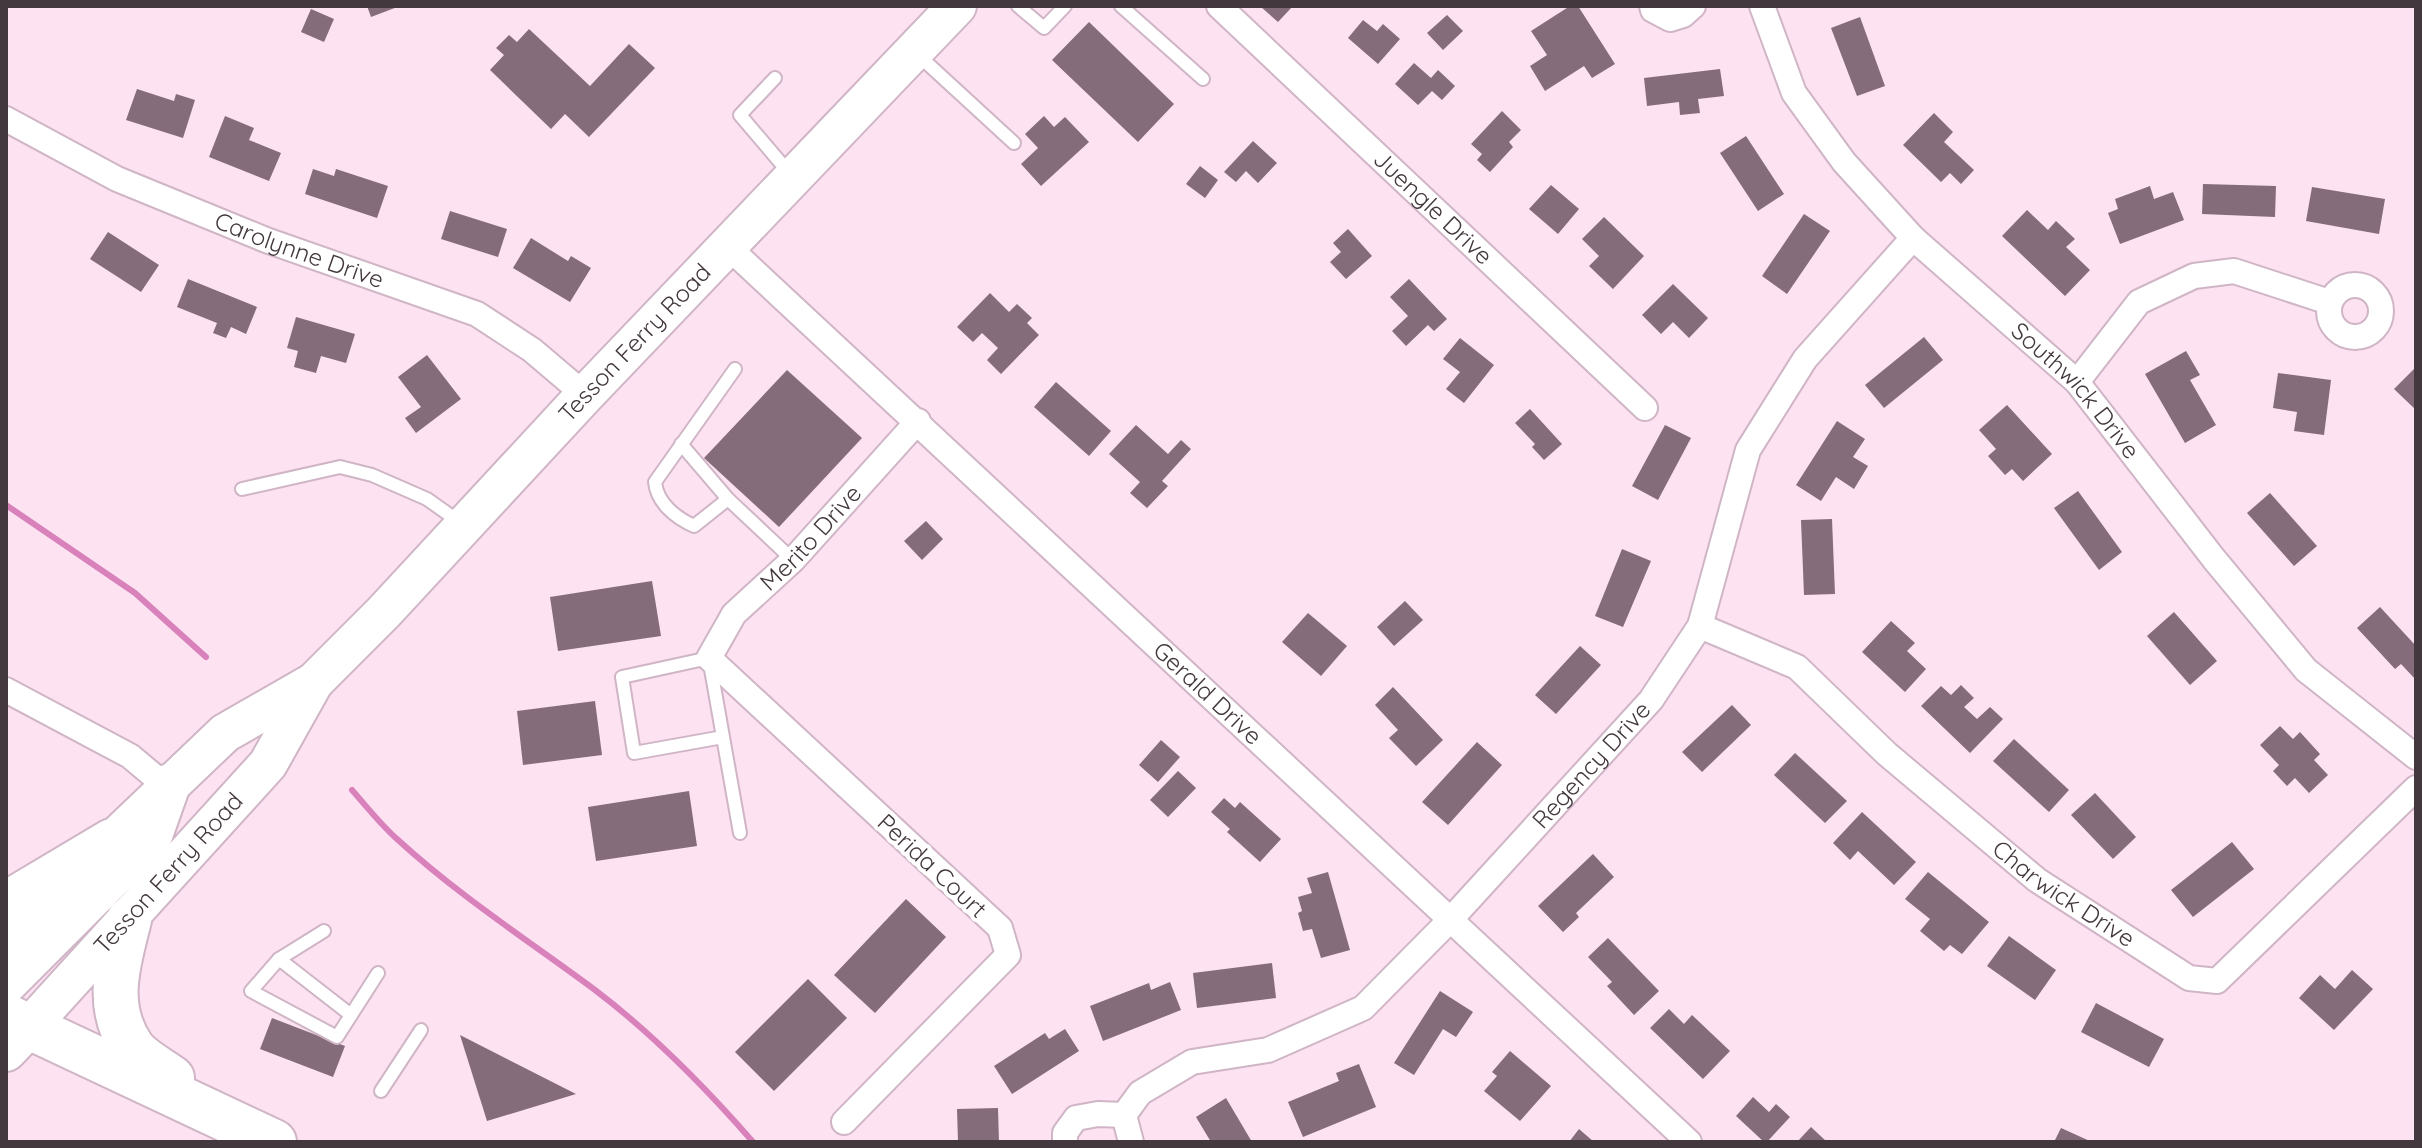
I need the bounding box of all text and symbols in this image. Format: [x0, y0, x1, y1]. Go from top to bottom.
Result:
street label: Juengle Drive [1368, 144, 1499, 270]
street label: Carolynne Drive [211, 205, 388, 294]
street label: Tesson Ferry Road [552, 257, 717, 428]
street label: Southwick Drive [2005, 315, 2147, 464]
street label: Merito Drive [753, 478, 867, 597]
street label: Gerald Drive [1147, 635, 1269, 751]
street label: Regency Drive [1525, 695, 1656, 834]
street label: Tesson Ferry Road [87, 786, 249, 960]
street label: Perida Court [872, 807, 994, 924]
street label: Charwick Drive [1987, 833, 2141, 953]

